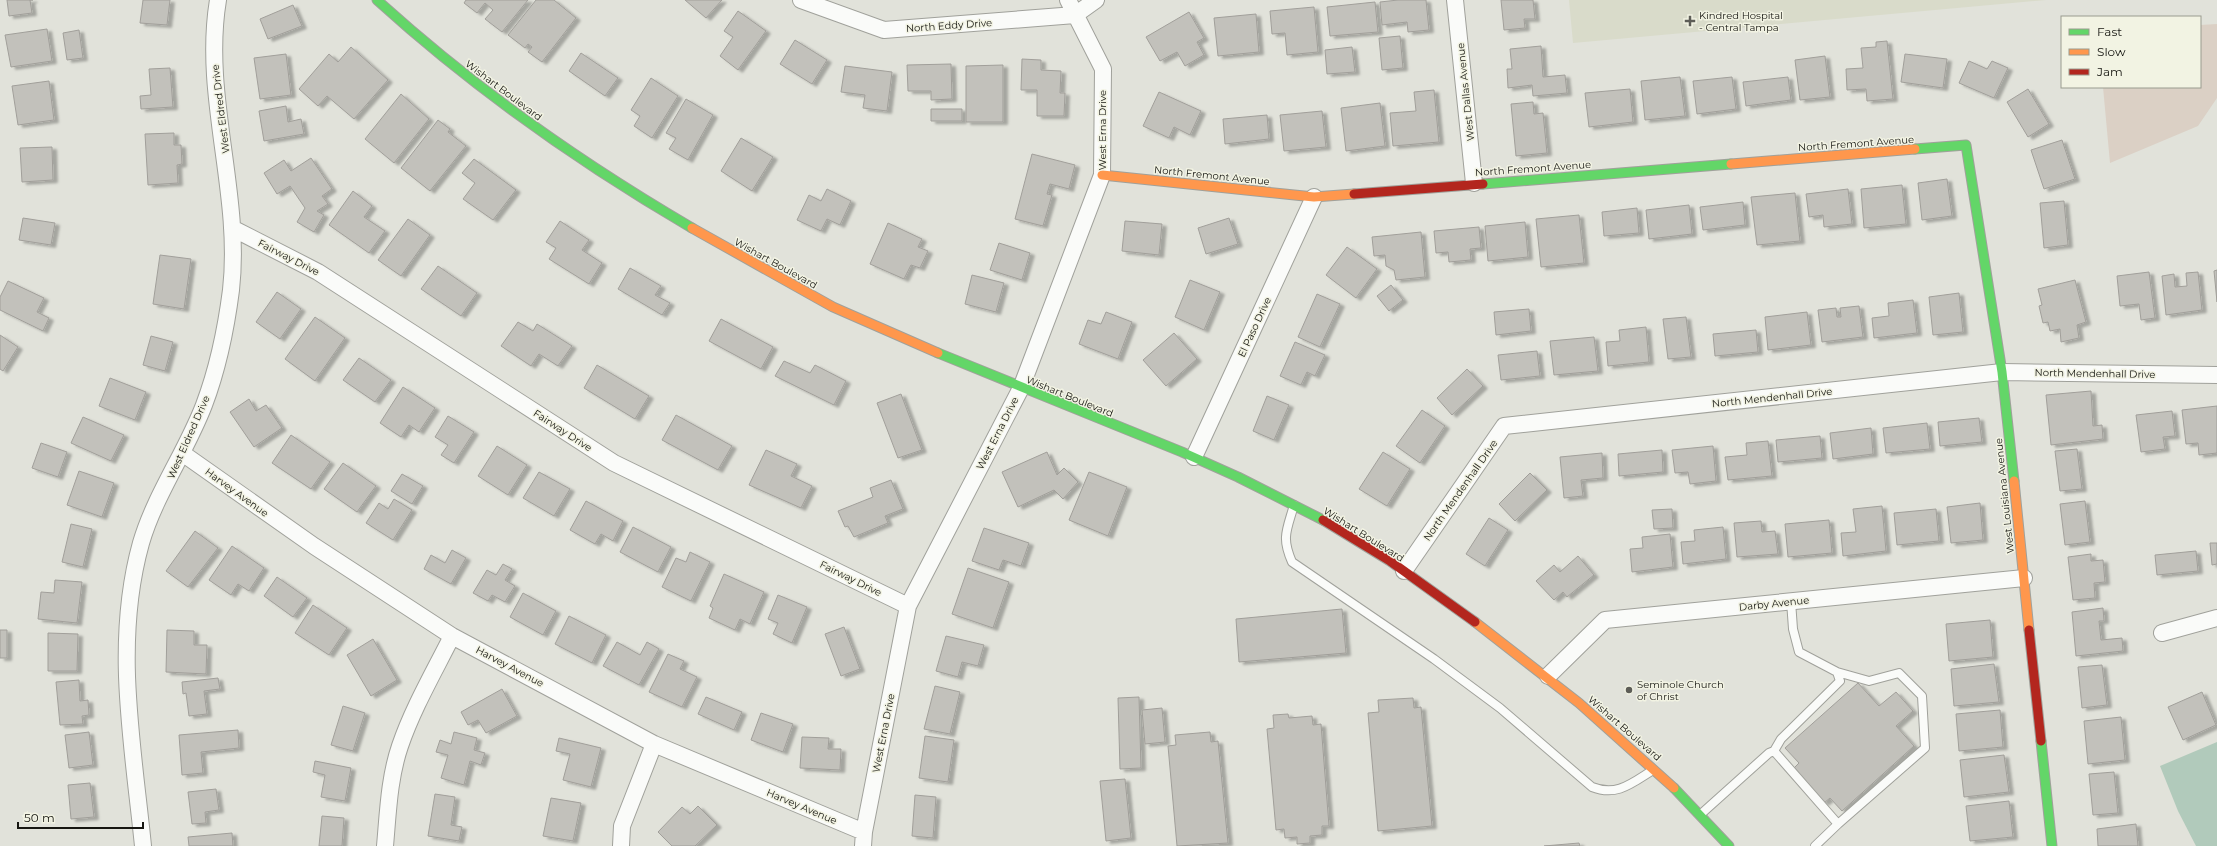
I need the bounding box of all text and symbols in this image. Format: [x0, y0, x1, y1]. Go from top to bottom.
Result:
place label: Kindred Hospital - Central Tampa [1699, 9, 1783, 34]
marker: Kindred Hospital - Central Tampa [1684, 15, 1696, 27]
street label: North Eddy Drive [905, 16, 993, 35]
legend [2061, 16, 2201, 88]
text: Fast [2097, 24, 2122, 39]
street label: West Dallas Avenue [1454, 42, 1477, 142]
text: Slow [2097, 44, 2126, 59]
street label: Wishart Boulevard [463, 57, 545, 124]
street label: West Eldred Drive [209, 64, 232, 154]
text: Jam [2096, 64, 2123, 79]
street label: West Erna Drive [1096, 90, 1109, 170]
street label: North Fremont Avenue [1798, 133, 1914, 154]
street label: North Fremont Avenue [1475, 158, 1591, 179]
street label: North Fremont Avenue [1153, 163, 1270, 188]
street label: Wishart Boulevard [732, 235, 820, 292]
street label: Fairway Drive [256, 236, 322, 279]
street label: El Paso Drive [1235, 295, 1274, 359]
street label: North Mendenhall Drive [2034, 366, 2155, 381]
street label: Wishart Boulevard [1024, 373, 1115, 420]
street label: North Mendenhall Drive [1711, 385, 1833, 410]
street label: West Eldred Drive [164, 394, 213, 481]
street label: West Erna Drive [973, 395, 1021, 472]
street label: Fairway Drive [531, 407, 595, 454]
street label: North Mendenhall Drive [1420, 437, 1500, 543]
street label: West Louisiana Avenue [1992, 438, 2017, 554]
street label: Harvey Avenue [202, 465, 271, 520]
street label: Wishart Boulevard [1321, 504, 1407, 565]
street label: Fairway Drive [818, 558, 884, 599]
street label: Darby Avenue [1738, 593, 1810, 614]
street label: Harvey Avenue [474, 643, 546, 690]
place label: Seminole Church of Christ [1637, 678, 1724, 703]
marker: Seminole Church of Christ [1624, 685, 1634, 695]
street label: West Erna Drive [869, 692, 898, 774]
street label: Wishart Boulevard [1585, 693, 1664, 764]
street label: Harvey Avenue [765, 786, 839, 827]
scale bar [18, 804, 143, 830]
text: 50 m [24, 810, 55, 825]

